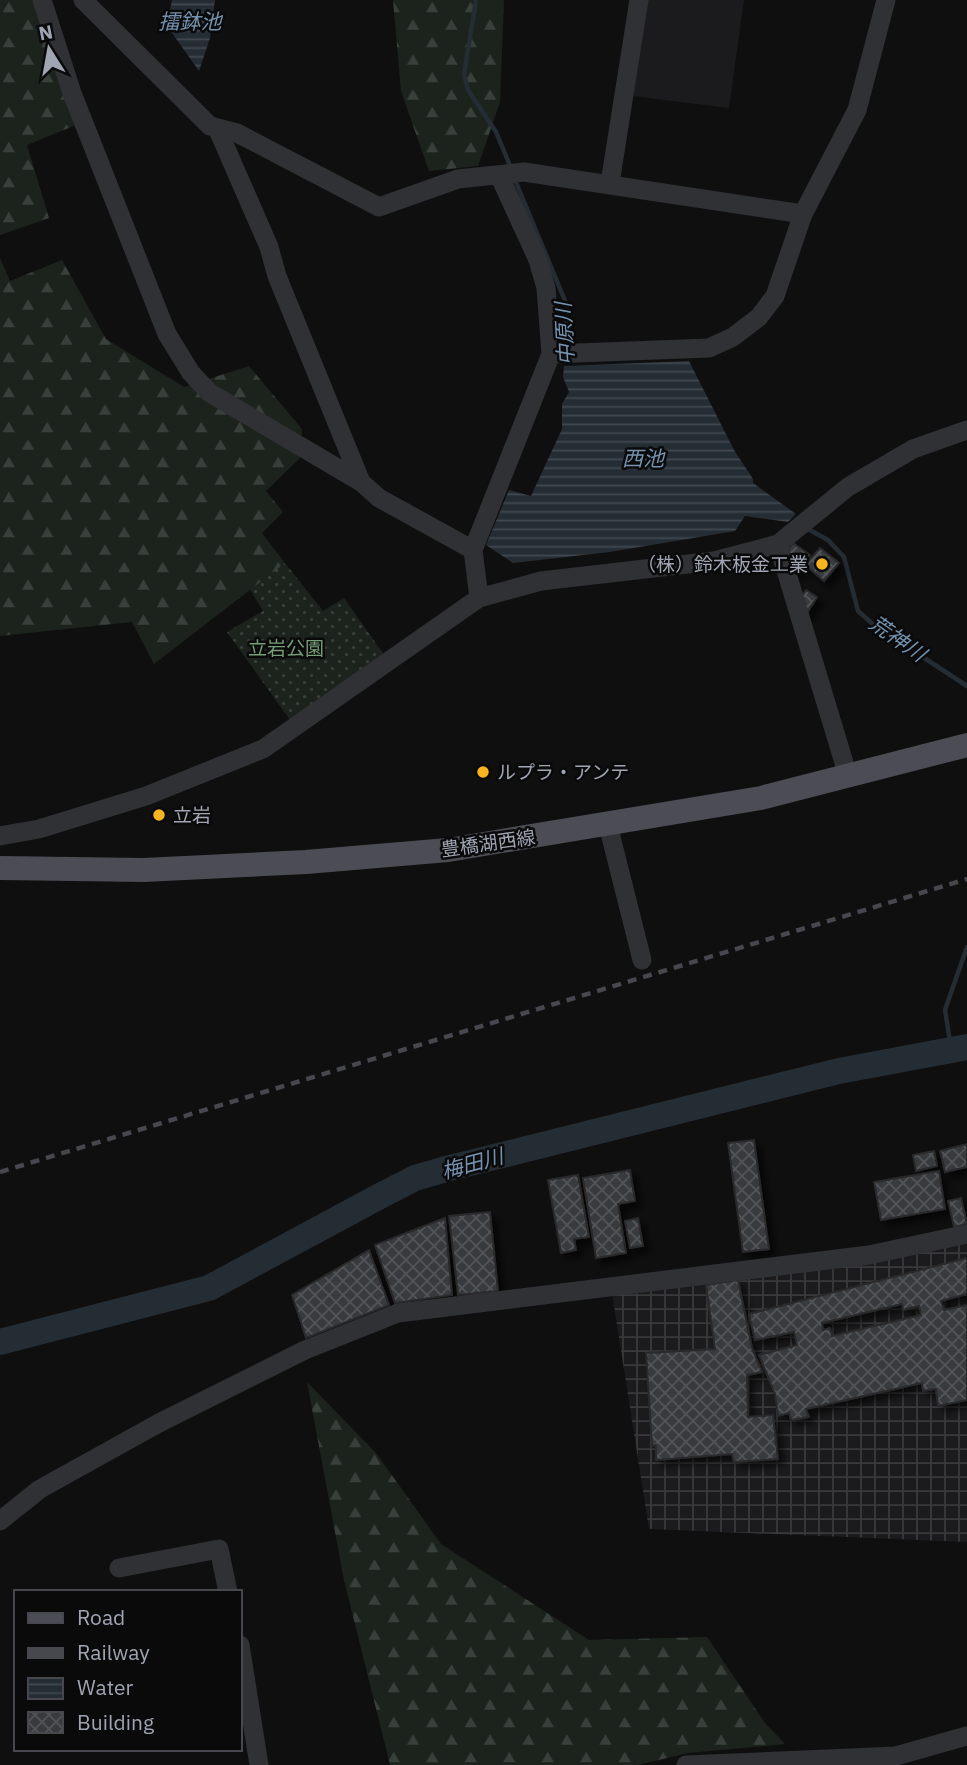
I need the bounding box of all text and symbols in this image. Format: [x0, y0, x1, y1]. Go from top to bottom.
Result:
water label: 擂鉢池 [159, 7, 223, 35]
north arrow [14, 14, 84, 84]
text: N [37, 19, 55, 45]
water label: 中原川 [548, 300, 580, 366]
water label: 西池 [622, 444, 666, 472]
place label: （株）鈴木板金工業 [637, 552, 808, 576]
marker: （株）鈴木板金工業 [814, 556, 830, 572]
water label: 荒神川 [864, 608, 933, 669]
park label: 立岩公園 [248, 636, 324, 660]
place label: ルプラ・アンテ [497, 760, 629, 784]
marker: ルプラ・アンテ [475, 764, 491, 780]
place label: 立岩 [173, 803, 211, 827]
marker: 立岩 [151, 807, 167, 823]
street label: 豊橋湖西線 [439, 825, 537, 861]
water label: 梅田川 [438, 1141, 508, 1185]
legend [14, 1590, 242, 1751]
text: Road [77, 1603, 125, 1631]
text: Railway [77, 1638, 150, 1666]
text: Water [77, 1673, 134, 1701]
text: Building [77, 1708, 154, 1736]

